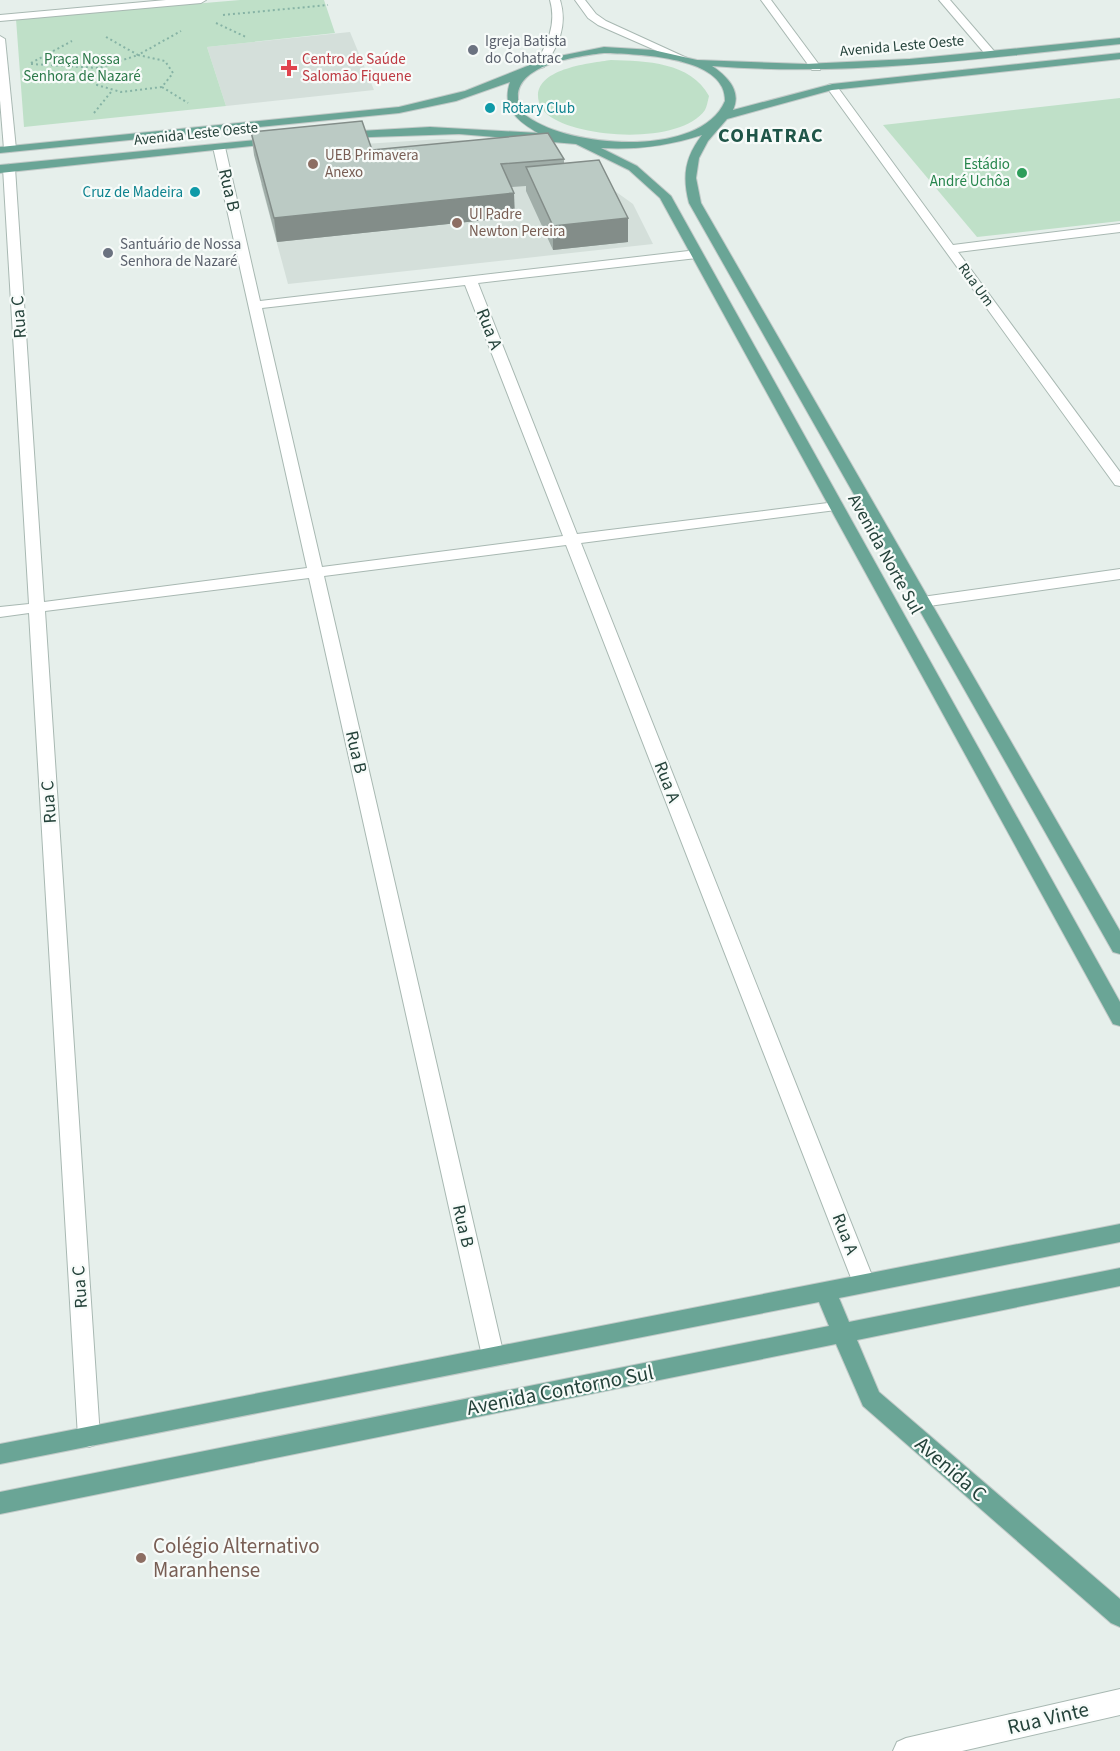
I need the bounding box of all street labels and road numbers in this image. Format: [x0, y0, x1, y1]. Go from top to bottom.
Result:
street label: Avenida Leste Oeste [839, 30, 965, 62]
street label: Avenida Leste Oeste [133, 117, 259, 151]
street label: Rua B [212, 166, 246, 214]
street label: Rua Um [953, 259, 999, 311]
street label: Rua C [5, 295, 33, 339]
street label: Rua A [470, 305, 508, 354]
street label: Avenida Norte Sul [842, 489, 928, 619]
street label: Rua B [339, 728, 373, 776]
street label: Rua A [648, 758, 686, 807]
street label: Rua C [35, 780, 63, 824]
street label: Rua B [446, 1202, 480, 1250]
street label: Rua A [826, 1210, 864, 1259]
street label: Rua C [66, 1265, 94, 1309]
street label: Avenida Contorno Sul [464, 1357, 656, 1423]
street label: Avenida C [909, 1429, 993, 1509]
street label: Rua Vinte [1004, 1694, 1092, 1742]

